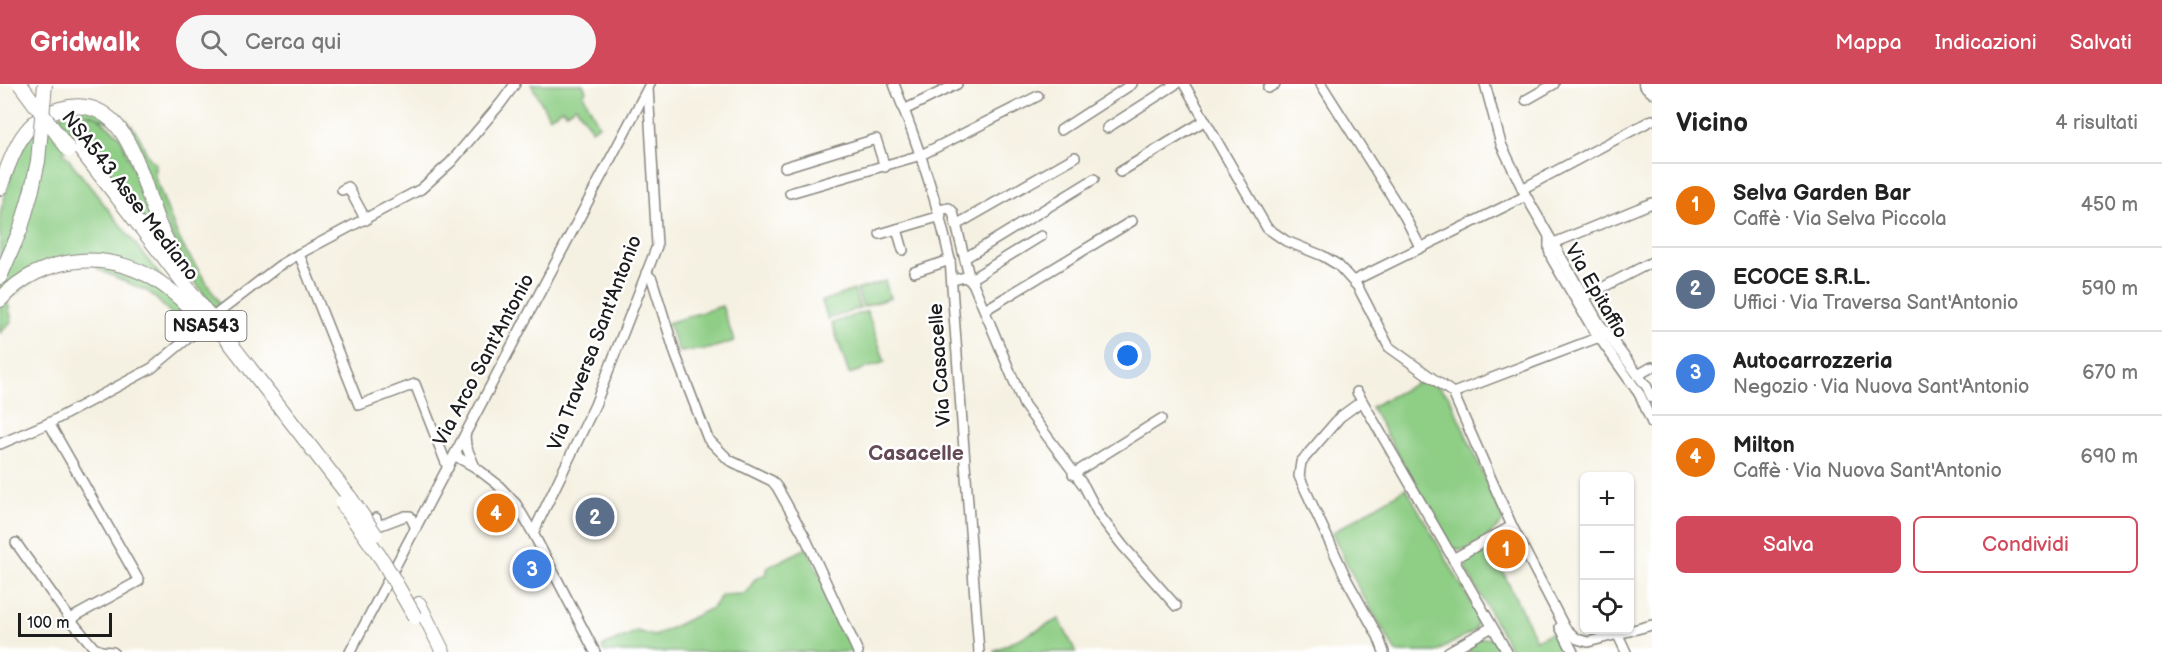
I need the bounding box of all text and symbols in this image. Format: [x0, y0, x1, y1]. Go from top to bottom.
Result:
search box [176, 15, 596, 69]
text: Gridwalk [30, 26, 140, 59]
icon: search [197, 26, 230, 59]
text: Cerca qui [245, 29, 341, 56]
text: Mappa [1835, 30, 1902, 55]
text: Indicazioni [1935, 30, 2037, 55]
text: Salvati [2070, 30, 2132, 55]
street label: NSA543 Asse Mediano [56, 106, 204, 286]
text: Vicino [1676, 108, 1748, 139]
text: 4 risultati [2055, 111, 2138, 135]
text: Selva Garden Bar [1733, 180, 1911, 207]
text: 1 [1691, 193, 1700, 217]
text: 450 m [2081, 193, 2138, 217]
text: Caffè · Via Selva Piccola [1733, 207, 1947, 231]
street label: Via Traversa Sant'Antonio [543, 232, 647, 454]
street label: Via Epitaffio [1559, 239, 1633, 343]
text: ECOCE S.R.L. [1733, 264, 1870, 291]
street label: Via Arco Sant'Antonio [428, 270, 540, 450]
text: 2 [1690, 277, 1701, 301]
text: 590 m [2081, 277, 2138, 301]
text: Uffici · Via Traversa Sant'Antonio [1733, 291, 2018, 315]
street label: Via Casacelle [924, 302, 956, 428]
road number: NSA543 [166, 311, 246, 341]
your location [1113, 341, 1142, 370]
text: Autocarrozzeria [1733, 348, 1893, 375]
text: 3 [1690, 361, 1701, 385]
text: 670 m [2082, 361, 2138, 385]
text: Negozio · Via Nuova Sant'Antonio [1733, 375, 2029, 399]
text: Milton [1733, 432, 1795, 459]
district label: Casacelle [868, 441, 964, 466]
text: 4 [1690, 445, 1701, 469]
text: 690 m [2081, 445, 2138, 469]
text: Caffè · Via Nuova Sant'Antonio [1733, 459, 2002, 483]
map controls [1580, 472, 1634, 634]
button: + [1580, 472, 1634, 526]
pin: 4 [476, 490, 516, 536]
pin: 2 [576, 494, 614, 540]
button: Salva [1676, 516, 1901, 573]
button: Condividi [1913, 516, 2138, 573]
pin: 1 [1486, 526, 1526, 572]
button: − [1580, 526, 1634, 580]
pin: 3 [512, 546, 552, 592]
button: locate [1580, 580, 1634, 634]
scale bar [18, 610, 112, 638]
text: 100 m [27, 614, 70, 633]

